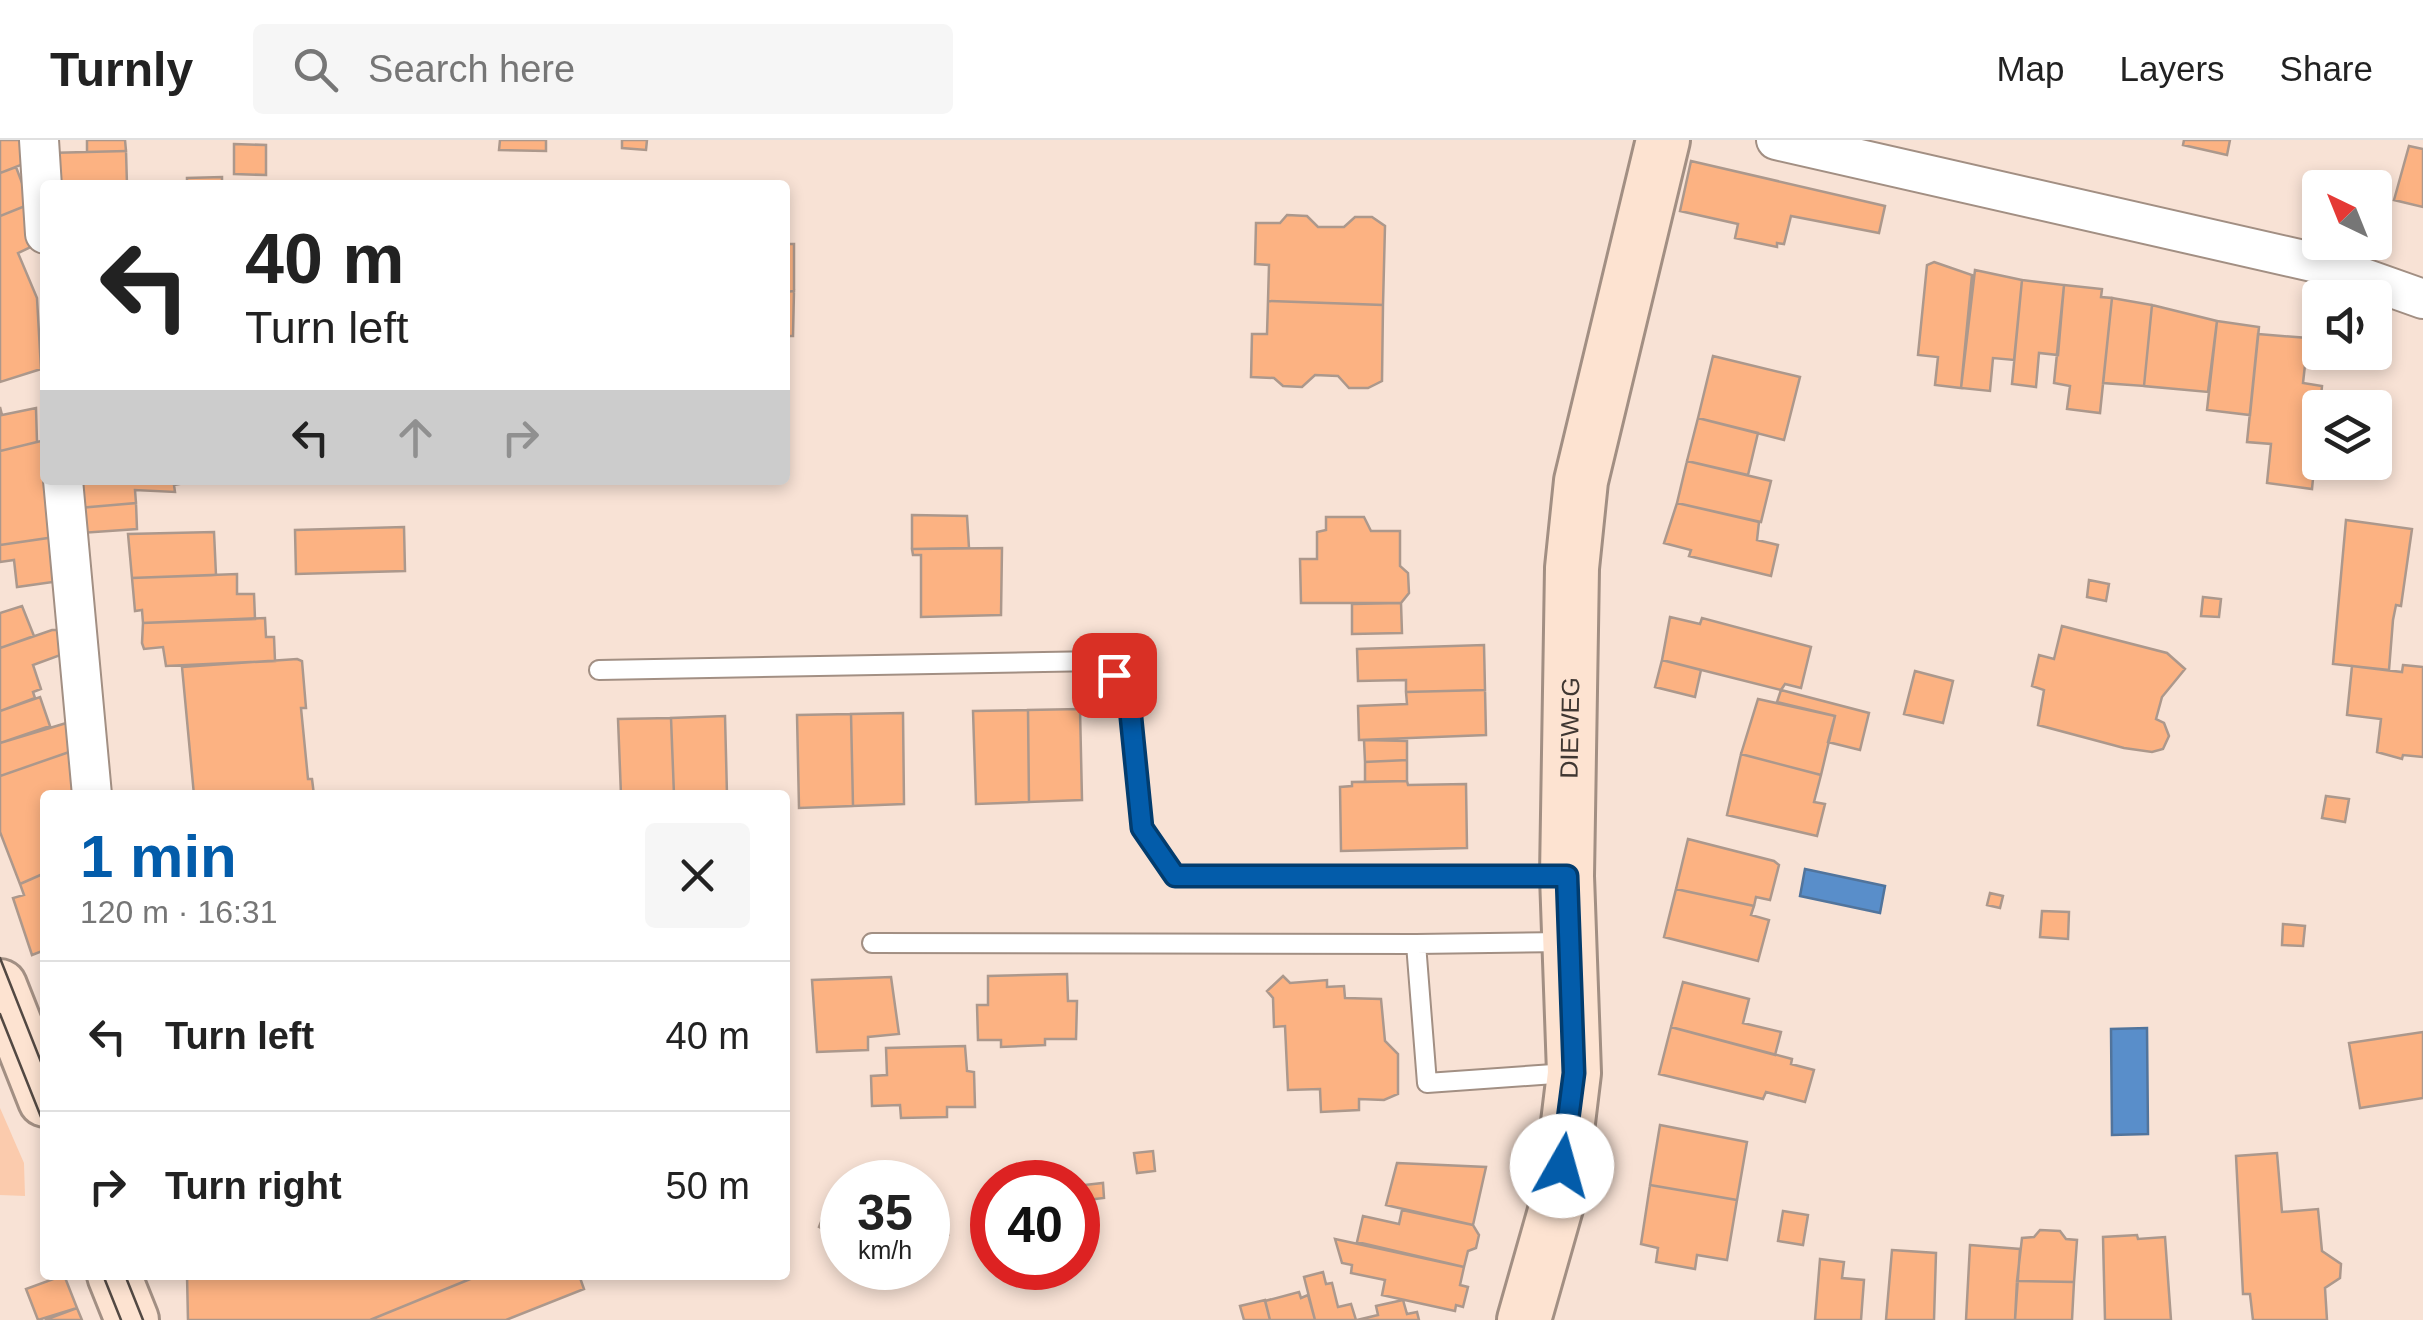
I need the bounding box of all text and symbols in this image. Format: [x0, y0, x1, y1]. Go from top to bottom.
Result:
search box [253, 24, 953, 114]
icon: search [288, 42, 343, 97]
text: Turnly [50, 43, 193, 96]
text: Search here [368, 48, 575, 90]
text: Map [1996, 49, 2065, 88]
text: Layers [2120, 49, 2225, 88]
text: Share [2280, 49, 2373, 88]
north arrow [2302, 170, 2392, 260]
map controls [2302, 170, 2392, 480]
icon: left [80, 220, 210, 350]
text: 40 m [245, 220, 405, 298]
button: sound [2302, 280, 2392, 370]
text: Turn left [245, 302, 408, 353]
button: layers [2302, 390, 2392, 480]
icon: left [283, 410, 338, 465]
icon: ahead [388, 410, 443, 465]
icon: right [493, 410, 548, 465]
pin [1072, 633, 1157, 718]
icon: arrive [1087, 648, 1142, 703]
street label: DIEWEG [1555, 677, 1584, 779]
text: 1 min [80, 823, 237, 890]
button: close [645, 823, 750, 928]
text: 120 m · 16:31 [80, 894, 277, 930]
icon: left [80, 1009, 135, 1064]
text: Turn left [165, 1015, 314, 1057]
text: 40 m [666, 1015, 750, 1057]
position arrow [1510, 1114, 1614, 1218]
icon: right [80, 1159, 135, 1214]
speed limit sign: 40 [970, 1160, 1100, 1290]
text: Turn right [165, 1165, 342, 1207]
text: 50 m [666, 1165, 750, 1207]
text: 35 [857, 1185, 913, 1241]
text: km/h [858, 1236, 912, 1264]

